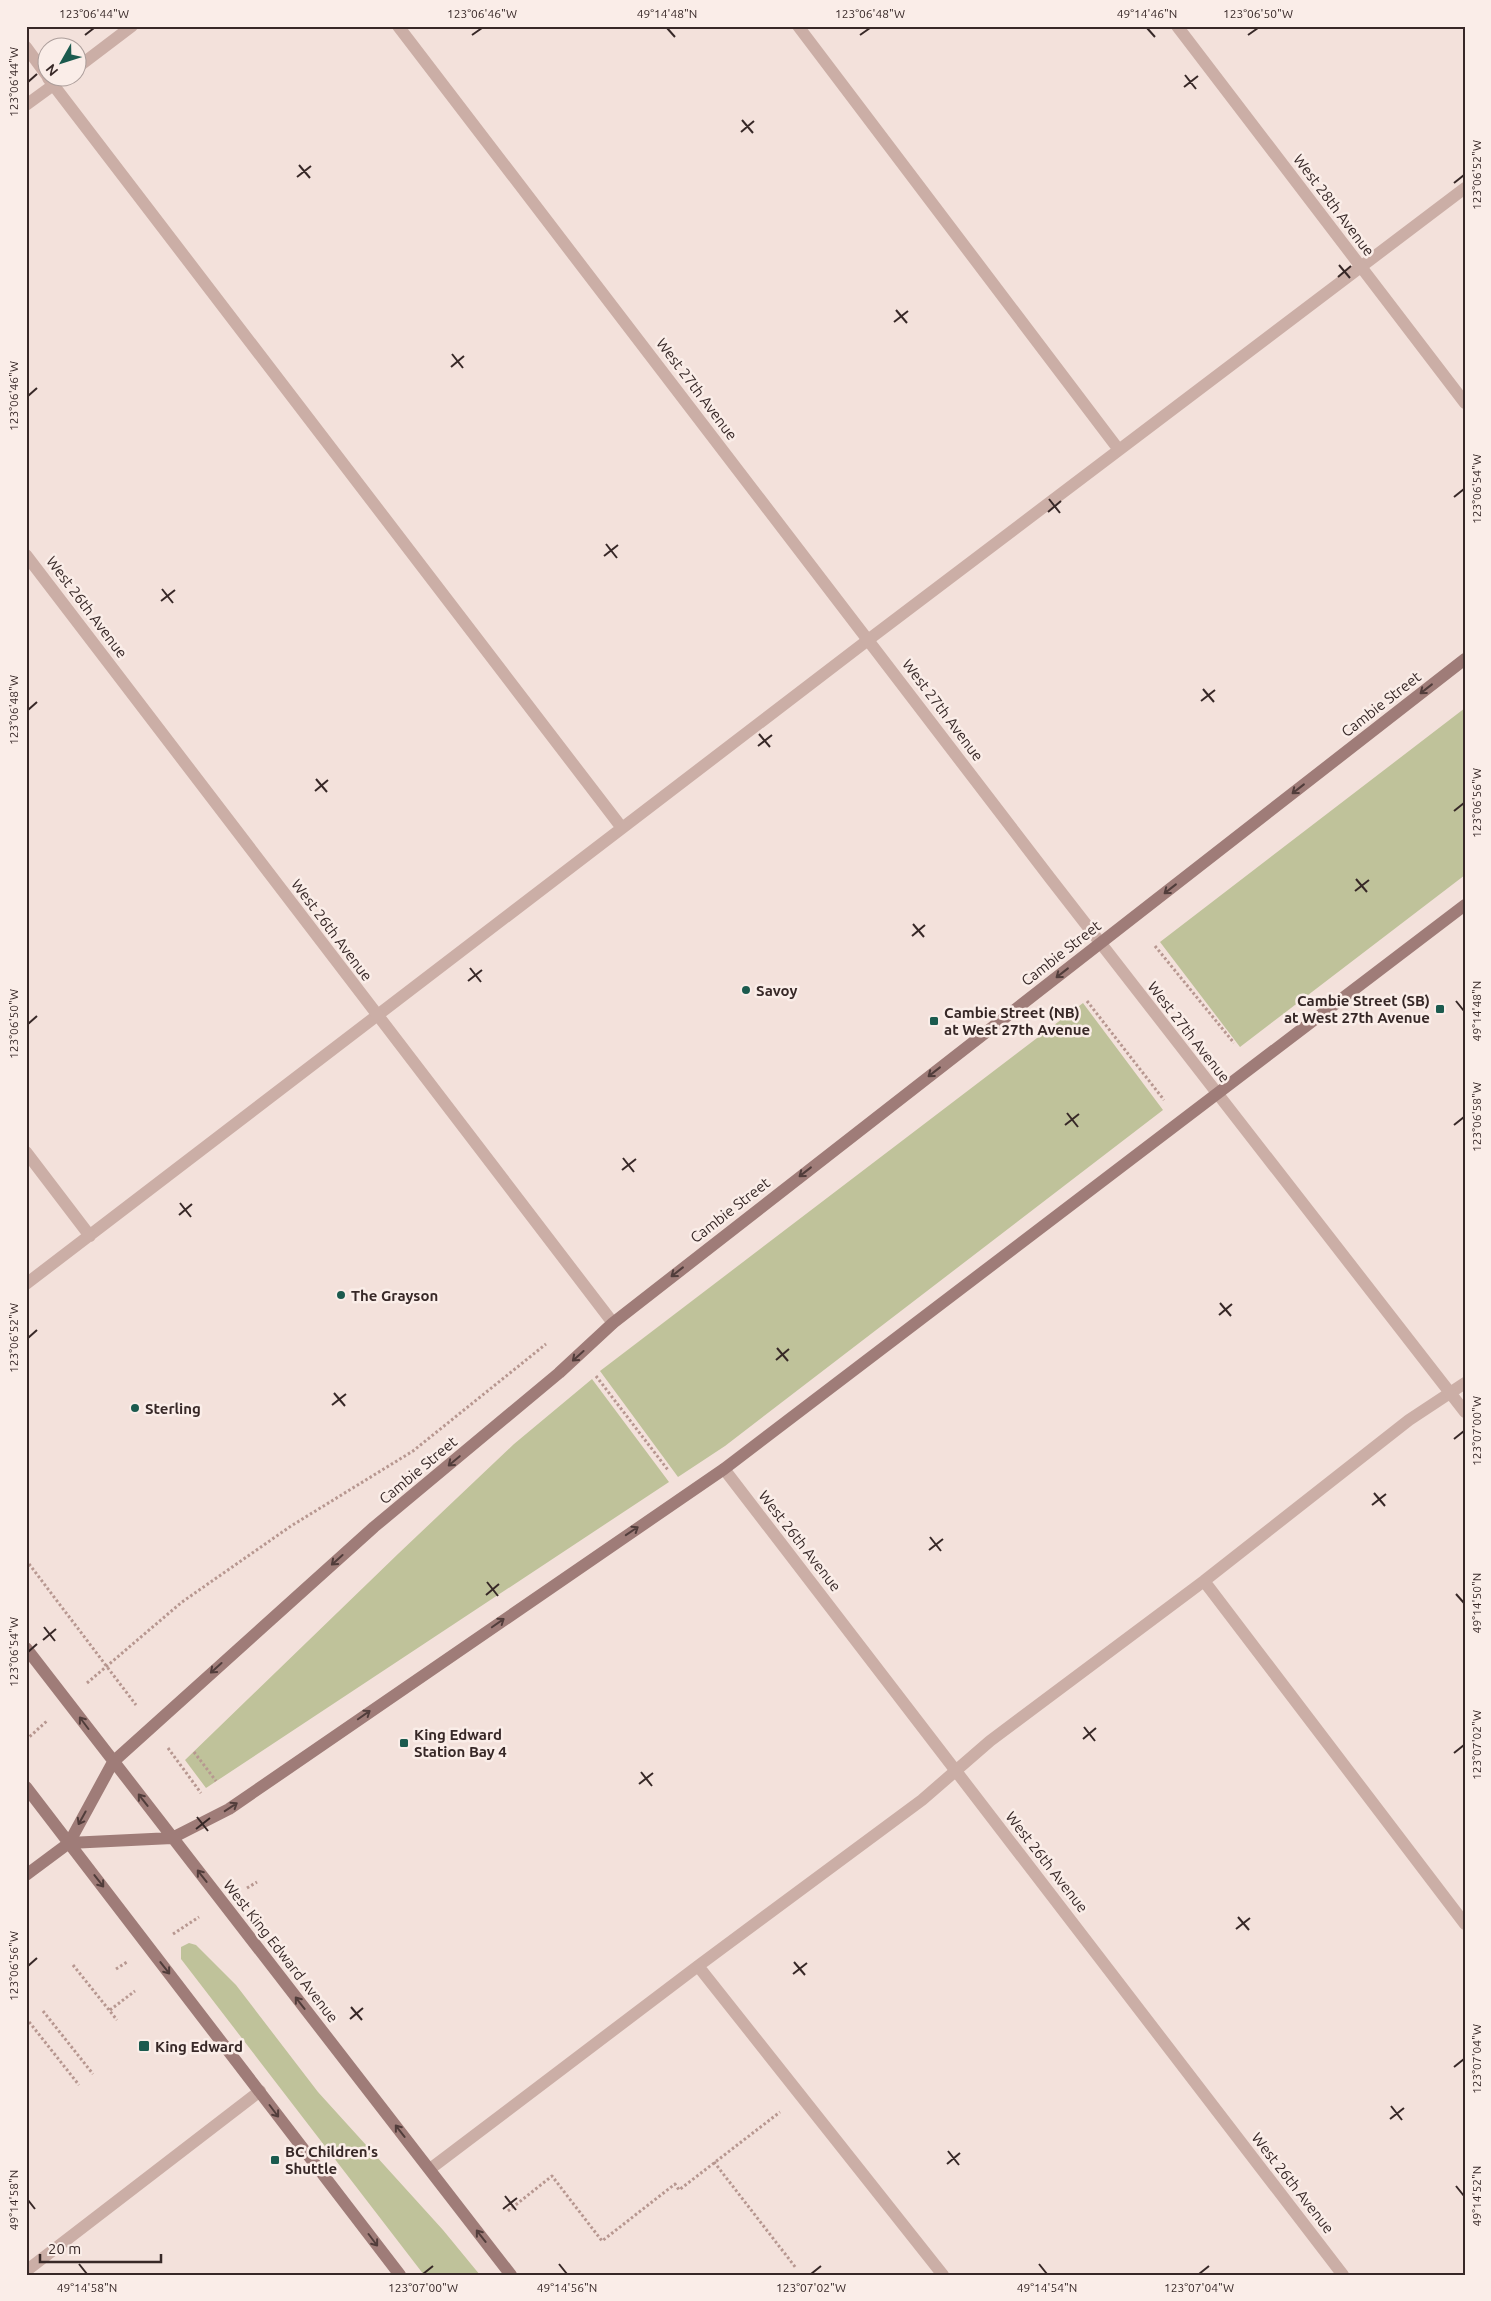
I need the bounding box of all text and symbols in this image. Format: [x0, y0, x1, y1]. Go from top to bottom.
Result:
text: 123°06'44"W [59, 7, 129, 20]
text: 123°06'46"W [447, 7, 517, 20]
text: 49°14'48"N [637, 7, 697, 20]
text: 123°06'48"W [835, 7, 905, 20]
text: 49°14'46"N [1117, 7, 1177, 20]
text: 123°06'50"W [1223, 7, 1293, 20]
north arrow [38, 38, 88, 88]
text: 123°06'44"W [7, 47, 20, 117]
text: N [42, 61, 61, 79]
text: 123°06'52"W [1470, 140, 1483, 210]
street label: West 28th Avenue [1290, 151, 1378, 259]
street label: West 27th Avenue [653, 335, 741, 443]
text: 123°06'46"W [7, 361, 20, 431]
text: 123°06'54"W [1470, 454, 1483, 524]
street label: West 26th Avenue [43, 553, 131, 661]
street label: West 27th Avenue [899, 656, 987, 764]
street label: Cambie Street [1338, 668, 1424, 740]
text: 123°06'48"W [7, 675, 20, 745]
one-way arrow [1420, 684, 1433, 695]
text: 123°06'56"W [1470, 768, 1483, 838]
one-way arrow [1292, 784, 1305, 795]
street label: West 26th Avenue [288, 876, 376, 984]
one-way arrow [1164, 884, 1177, 895]
street label: Cambie Street [1018, 917, 1104, 989]
one-way arrow [1056, 967, 1069, 978]
street label: West 27th Avenue [1144, 978, 1234, 1086]
text: 49°14'48"N [1470, 981, 1483, 1041]
place label: Savoy [756, 982, 797, 999]
marker: Savoy [740, 984, 752, 996]
text: 123°06'50"W [7, 989, 20, 1059]
place label: Cambie Street (SB) at West 27th Avenue [1284, 992, 1430, 1026]
marker: Cambie Street (SB) at West 27th Avenue [1434, 1003, 1446, 1015]
place label: Cambie Street (NB) at West 27th Avenue [944, 1004, 1090, 1038]
marker: Cambie Street (NB) at West 27th Avenue [928, 1015, 940, 1027]
one-way arrow [928, 1067, 941, 1078]
text: 123°06'58"W [1470, 1082, 1483, 1152]
one-way arrow [799, 1166, 812, 1177]
street label: Cambie Street [687, 1174, 773, 1246]
one-way arrow [671, 1266, 684, 1277]
place label: The Grayson [351, 1287, 438, 1304]
marker: The Grayson [335, 1289, 347, 1301]
text: 123°06'52"W [7, 1303, 20, 1373]
one-way arrow [571, 1351, 584, 1362]
text: 123°07'00"W [1470, 1396, 1483, 1466]
place label: Sterling [145, 1400, 201, 1417]
marker: Sterling [129, 1402, 141, 1414]
street label: Cambie Street [376, 1433, 460, 1507]
one-way arrow [447, 1456, 460, 1467]
street label: West 26th Avenue [755, 1487, 845, 1595]
one-way arrow [625, 1526, 639, 1536]
one-way arrow [331, 1554, 344, 1566]
text: 49°14'50"N [1470, 1573, 1483, 1633]
text: 123°06'54"W [7, 1617, 20, 1687]
one-way arrow [491, 1618, 505, 1628]
one-way arrow [210, 1662, 223, 1674]
one-way arrow [357, 1710, 371, 1720]
text: 123°07'02"W [1470, 1710, 1483, 1780]
one-way arrow [78, 1717, 89, 1730]
place label: King Edward Station Bay 4 [414, 1726, 507, 1760]
marker: King Edward Station Bay 4 [398, 1737, 410, 1749]
one-way arrow [137, 1794, 148, 1807]
one-way arrow [223, 1802, 237, 1812]
street label: West 26th Avenue [1002, 1808, 1092, 1916]
one-way arrow [77, 1810, 87, 1824]
one-way arrow [197, 1869, 207, 1883]
one-way arrow [93, 1874, 104, 1887]
street label: West King Edward Avenue [220, 1876, 342, 2026]
text: 123°06'56"W [7, 1931, 20, 2001]
one-way arrow [160, 1961, 170, 1975]
one-way arrow [295, 1997, 306, 2010]
text: 123°07'04"W [1470, 2024, 1483, 2094]
place label: King Edward [155, 2038, 243, 2055]
marker: King Edward [137, 2039, 151, 2053]
one-way arrow [269, 2104, 280, 2117]
one-way arrow [395, 2124, 405, 2138]
street label: West 26th Avenue [1248, 2129, 1338, 2237]
place label: BC Children's Shuttle [285, 2143, 378, 2177]
marker: BC Children's Shuttle [269, 2154, 281, 2166]
text: 49°14'52"N [1470, 2166, 1483, 2226]
text: 49°14'58"N [7, 2170, 20, 2230]
one-way arrow [476, 2230, 487, 2243]
scale bar [40, 2231, 161, 2263]
one-way arrow [368, 2233, 379, 2246]
text: 20 m [48, 2240, 81, 2257]
text: 49°14'58"N [57, 2281, 117, 2294]
text: 123°07'00"W [388, 2281, 458, 2294]
text: 49°14'56"N [537, 2281, 597, 2294]
text: 123°07'02"W [776, 2281, 846, 2294]
text: 49°14'54"N [1017, 2281, 1077, 2294]
text: 123°07'04"W [1164, 2281, 1234, 2294]

